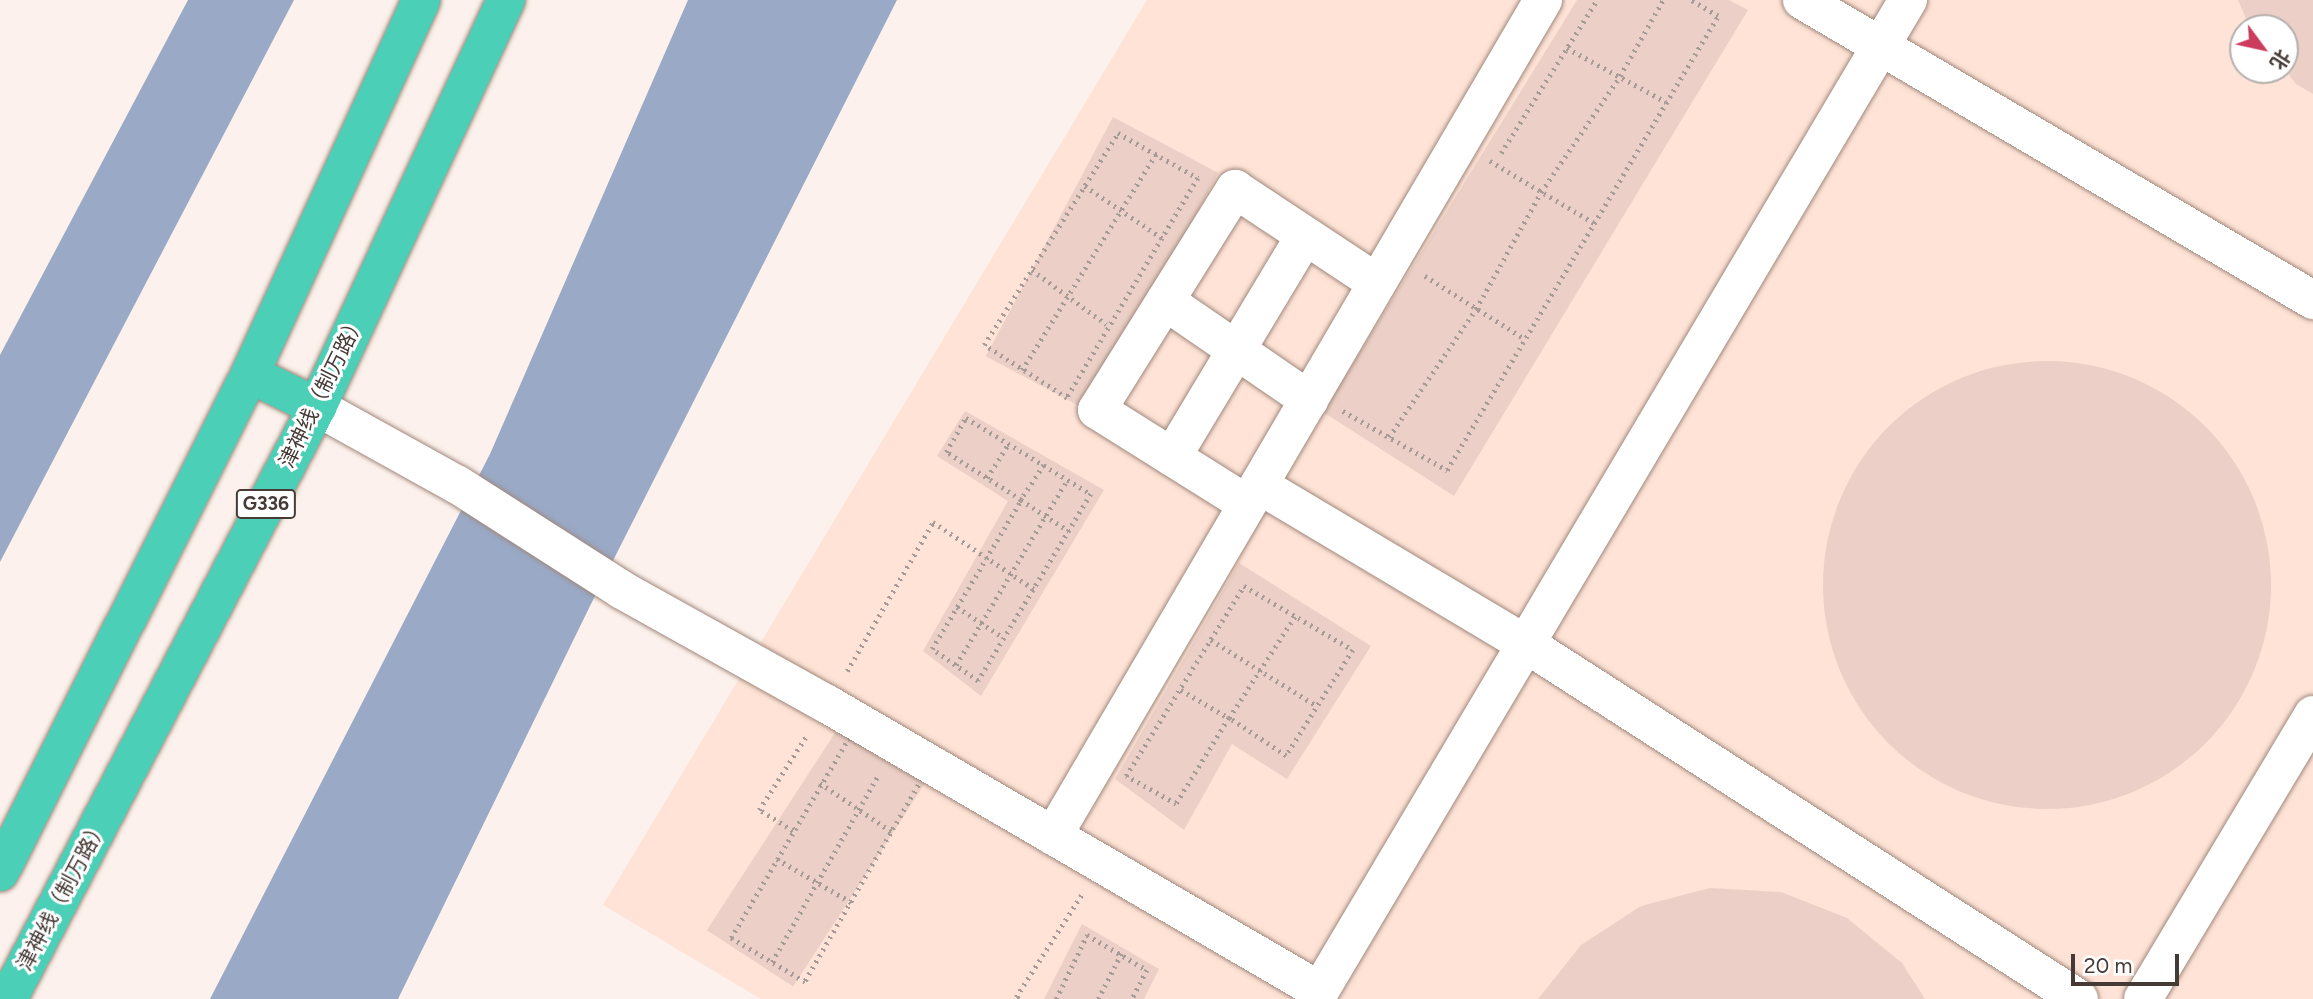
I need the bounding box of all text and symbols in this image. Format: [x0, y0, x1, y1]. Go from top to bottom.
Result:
north arrow [2229, 14, 2299, 84]
text: 北 [2266, 45, 2295, 74]
street label: 津神线（制万路） [274, 310, 370, 472]
road number: G336 [234, 489, 298, 520]
street label: 津神线（制万路） [11, 815, 113, 975]
scale bar [2075, 940, 2184, 984]
text: 20 m [2084, 953, 2132, 978]

